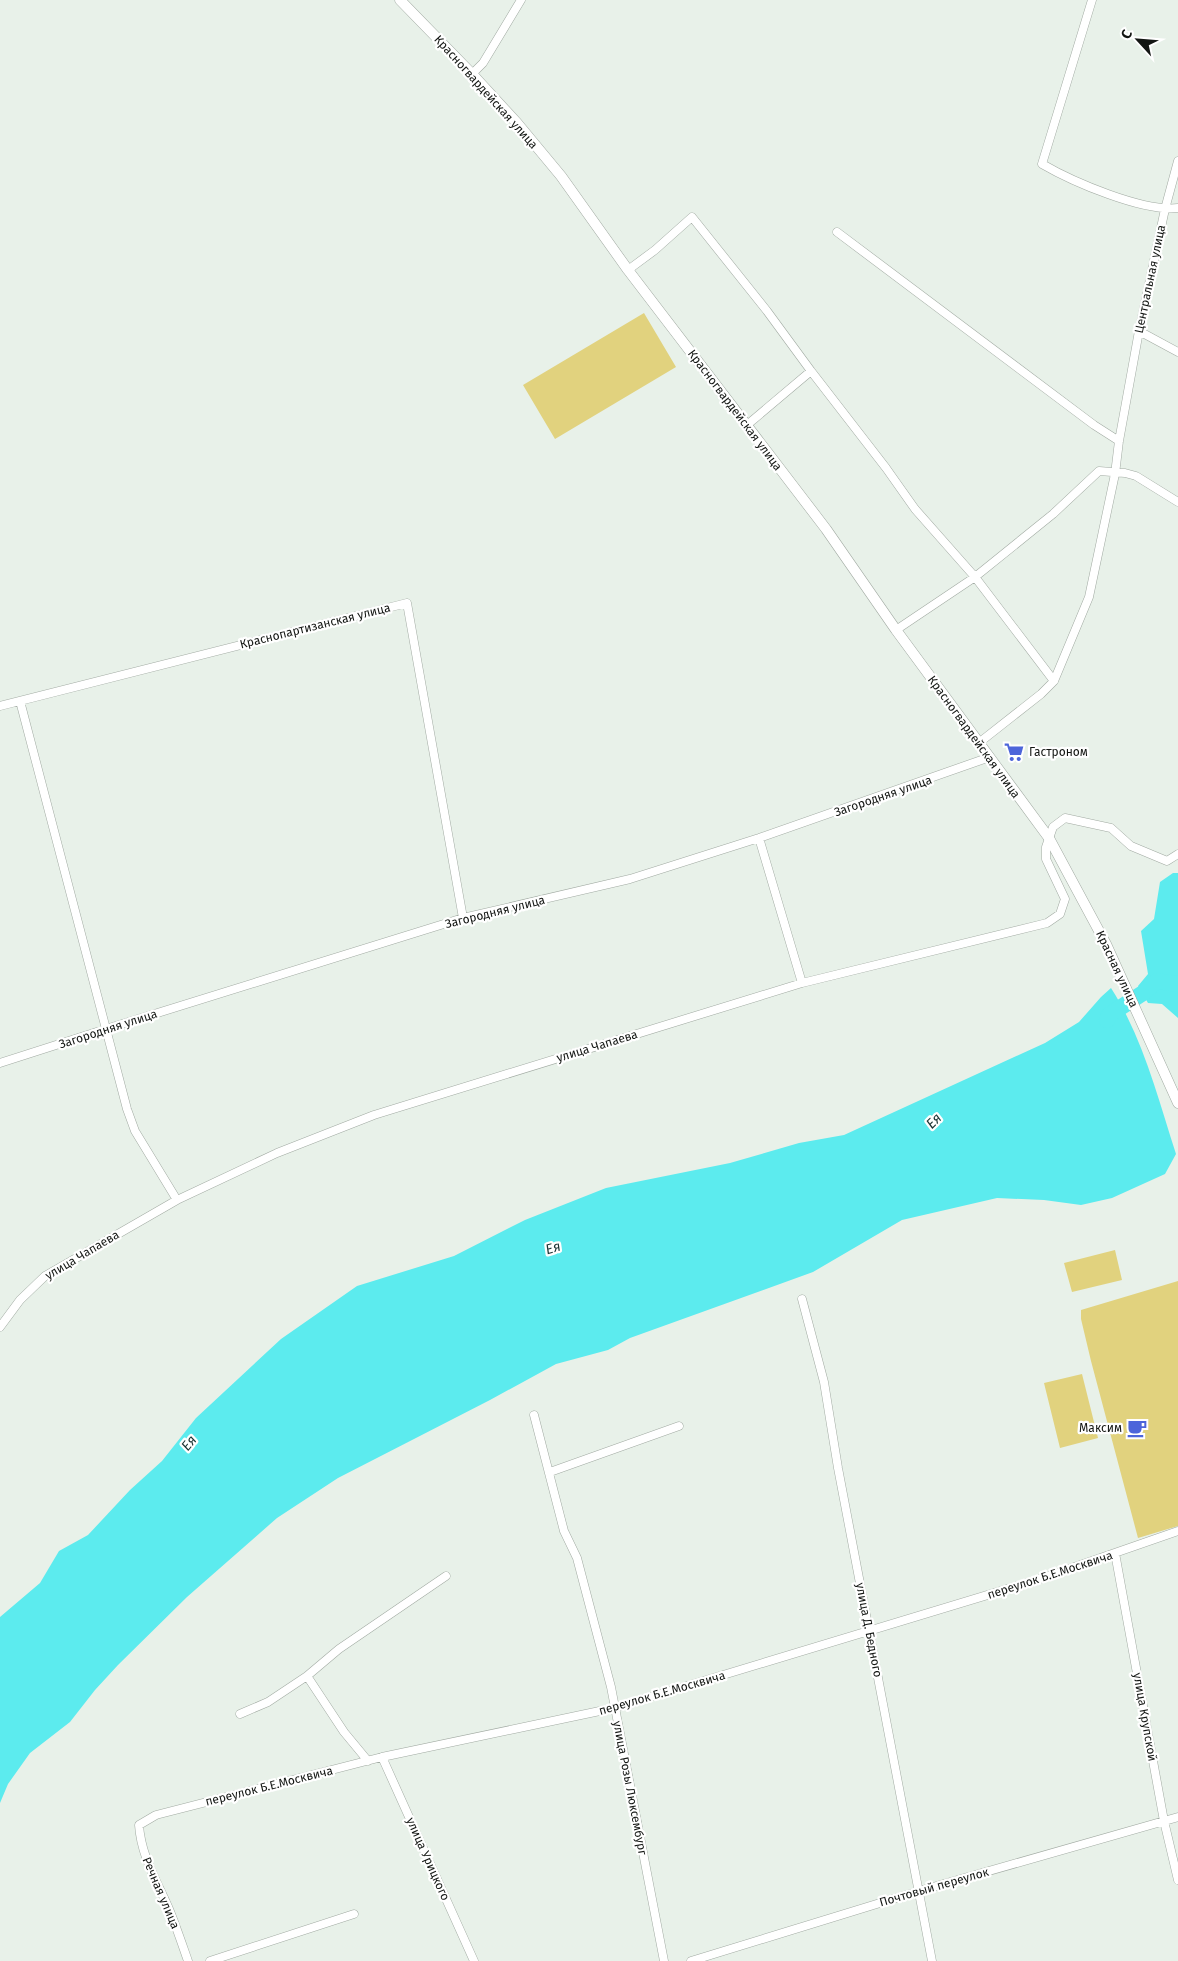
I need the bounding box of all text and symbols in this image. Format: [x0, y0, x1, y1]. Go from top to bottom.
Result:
north arrow [1113, 15, 1163, 65]
text: С [1117, 27, 1136, 42]
street label: Красногвардейская улица [431, 32, 541, 152]
street label: Центральная улица [1132, 223, 1168, 335]
street label: Красногвардейская улица [685, 347, 785, 473]
street label: Краснопартизанская улица [238, 601, 392, 651]
street label: Красногвардейская улица [925, 673, 1023, 801]
supermarket icon: Гастроном [1003, 741, 1025, 763]
place label: Гастроном [1029, 745, 1088, 759]
street label: Загородняя улица [832, 773, 934, 819]
street label: Загородняя улица [444, 893, 546, 931]
street label: Красная улица [1093, 928, 1141, 1010]
street label: Загородняя улица [57, 1007, 159, 1051]
street label: улица Чапаева [555, 1027, 639, 1065]
water label: Ея [923, 1110, 945, 1132]
street label: улица Чапаева [42, 1227, 122, 1283]
water label: Ея [543, 1238, 563, 1258]
cafe icon: Максим [1126, 1417, 1148, 1439]
place label: Максим [1079, 1421, 1122, 1435]
water label: Ея [178, 1432, 200, 1454]
street label: переулок Б.Е.Москвича [986, 1548, 1114, 1602]
street label: улица Д. Бедного [853, 1581, 885, 1679]
street label: переулок Б.Е.Москвича [597, 1668, 727, 1718]
street label: улица Крупской [1130, 1672, 1160, 1762]
street label: улица Розы Люксембург [610, 1720, 650, 1857]
street label: переулок Б.Е.Москвича [204, 1763, 334, 1809]
street label: улица Урицкого [403, 1815, 453, 1903]
street label: Речная улица [140, 1855, 182, 1931]
street label: Почтовый переулок [878, 1864, 991, 1909]

